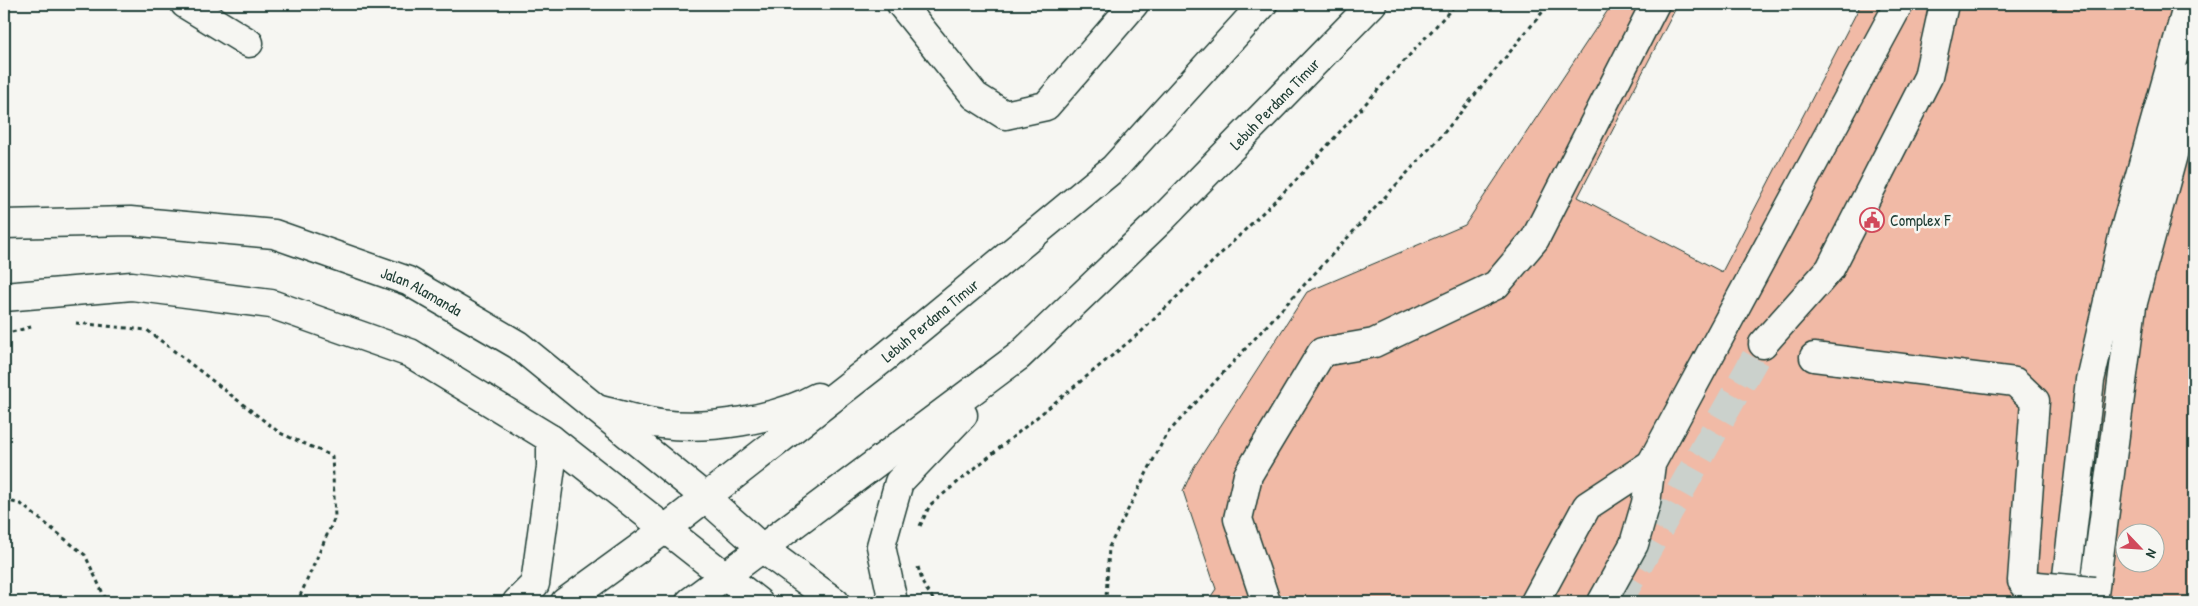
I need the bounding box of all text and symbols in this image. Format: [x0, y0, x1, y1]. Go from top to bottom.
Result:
street label: Lebuh Perdana Timur [1225, 53, 1325, 154]
public building icon: Complex F [1859, 207, 1885, 233]
place label: Complex F [1890, 209, 1951, 231]
street label: Jalan Alamanda [378, 261, 466, 321]
street label: Lebuh Perdana Timur [876, 273, 983, 367]
north arrow [2116, 524, 2166, 574]
text: N [2142, 546, 2162, 562]

